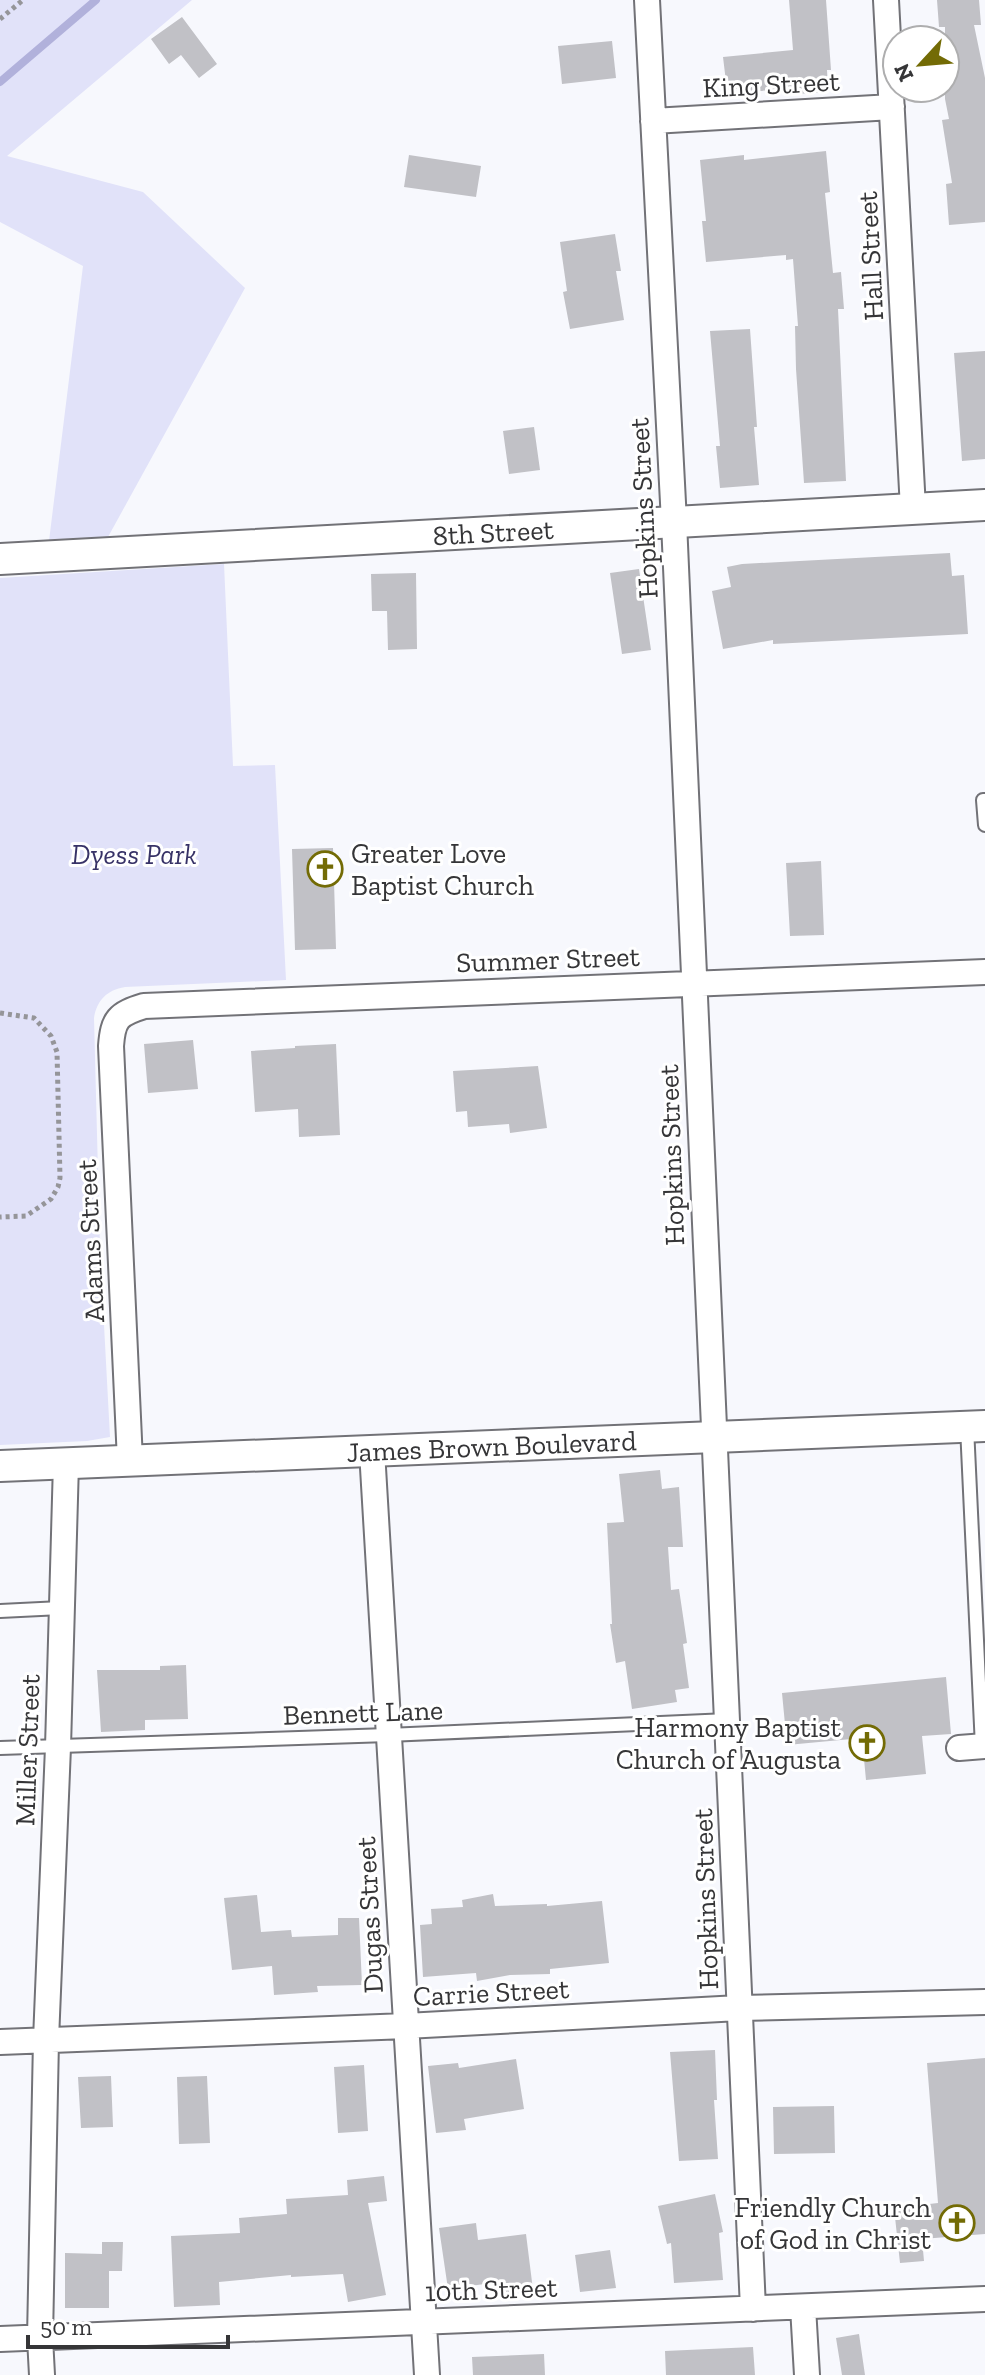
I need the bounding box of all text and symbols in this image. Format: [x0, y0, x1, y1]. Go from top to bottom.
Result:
north arrow [881, 24, 961, 104]
text: N [888, 59, 919, 86]
street label: King Street [702, 64, 841, 105]
street label: Hall Street [851, 190, 890, 321]
street label: Hopkins Street [622, 416, 665, 599]
street label: 8th Street [432, 513, 555, 552]
place label: Greater Love Baptist Church [351, 837, 534, 902]
park label: Dyess Park [71, 838, 197, 871]
church icon: Greater Love Baptist Church [306, 850, 344, 888]
street label: Summer Street [456, 940, 641, 979]
street label: Hopkins Street [652, 1063, 691, 1246]
street label: Adams Street [70, 1158, 111, 1323]
street label: James Brown Boulevard [346, 1424, 637, 1469]
street label: Miller Street [8, 1673, 47, 1827]
street label: Bennett Lane [282, 1693, 444, 1732]
place label: Harmony Baptist Church of Augusta [616, 1711, 842, 1776]
church icon: Harmony Baptist Church of Augusta [848, 1724, 886, 1762]
street label: Hopkins Street [686, 1807, 725, 1990]
street label: Dugas Street [349, 1835, 390, 1994]
street label: Carrie Street [412, 1972, 571, 2013]
place label: Friendly Church of God in Christ [734, 2191, 932, 2256]
church icon: Friendly Church of God in Christ [938, 2204, 976, 2242]
street label: 10th Street [424, 2271, 559, 2308]
scale bar [28, 2299, 228, 2349]
text: 50 m [40, 2312, 93, 2341]

